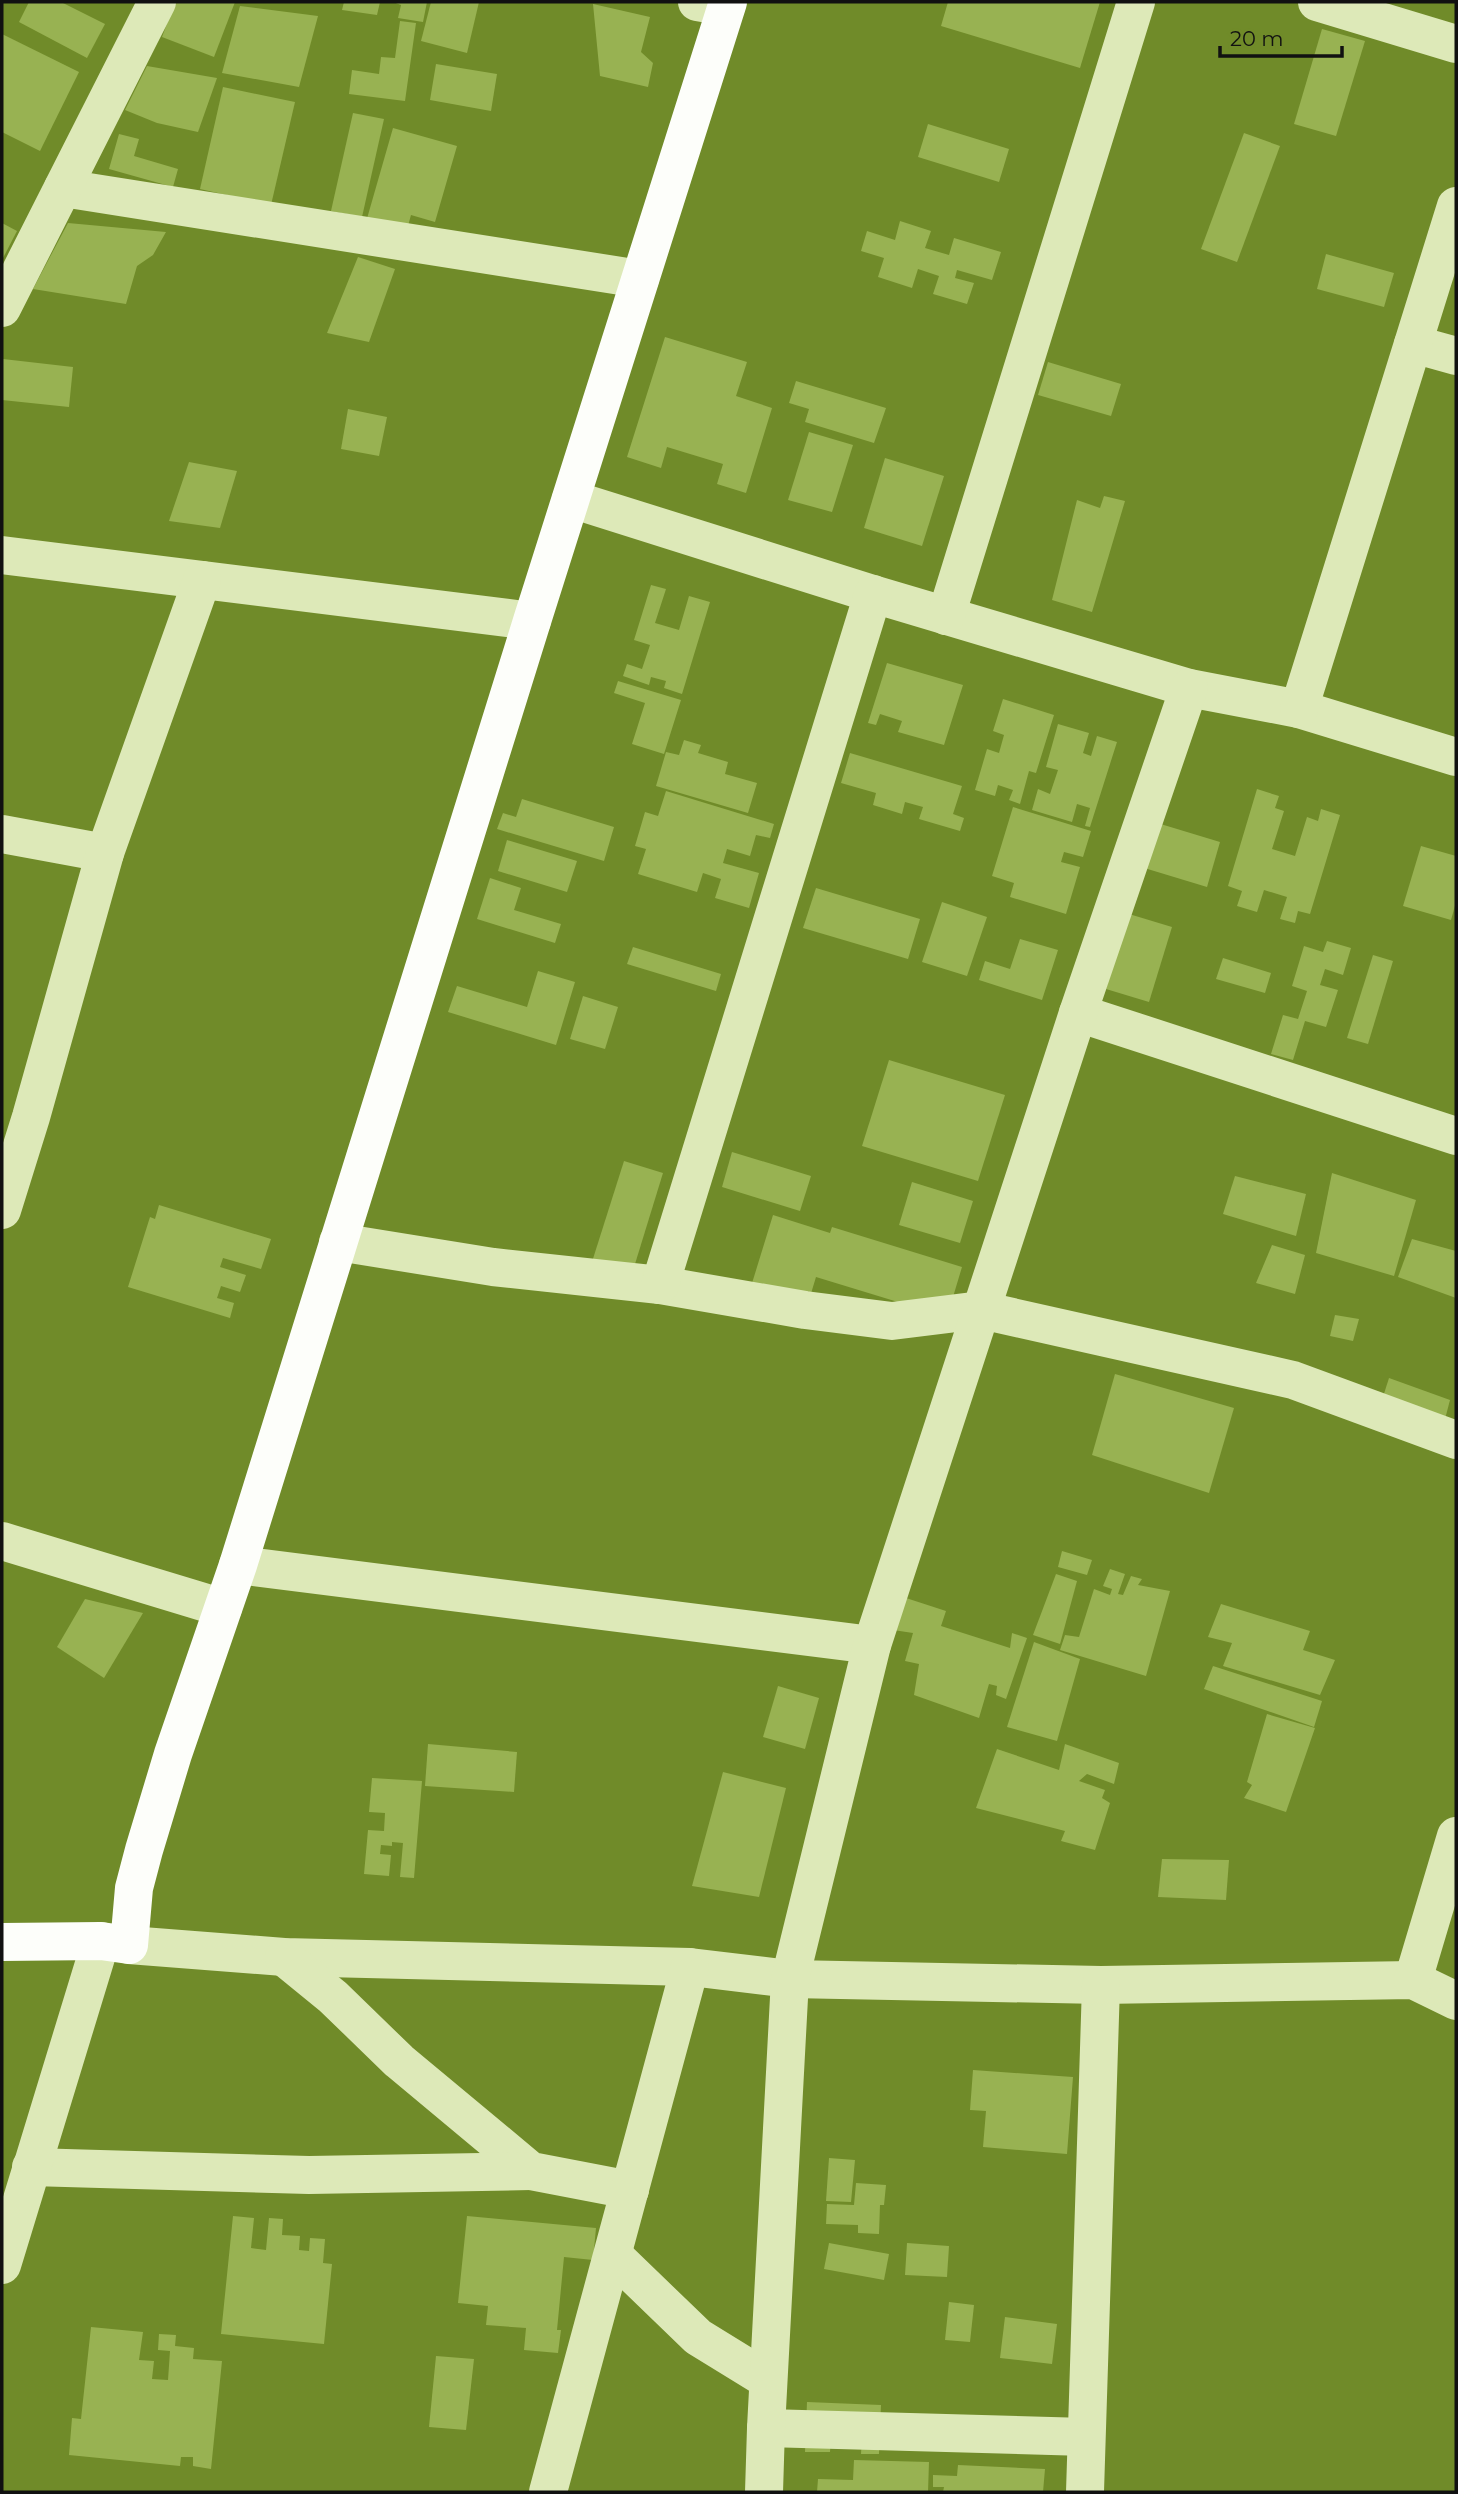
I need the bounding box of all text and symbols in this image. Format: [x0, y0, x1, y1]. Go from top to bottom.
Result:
scale bar [1220, 14, 1342, 58]
text: 20 m [1230, 26, 1284, 51]

